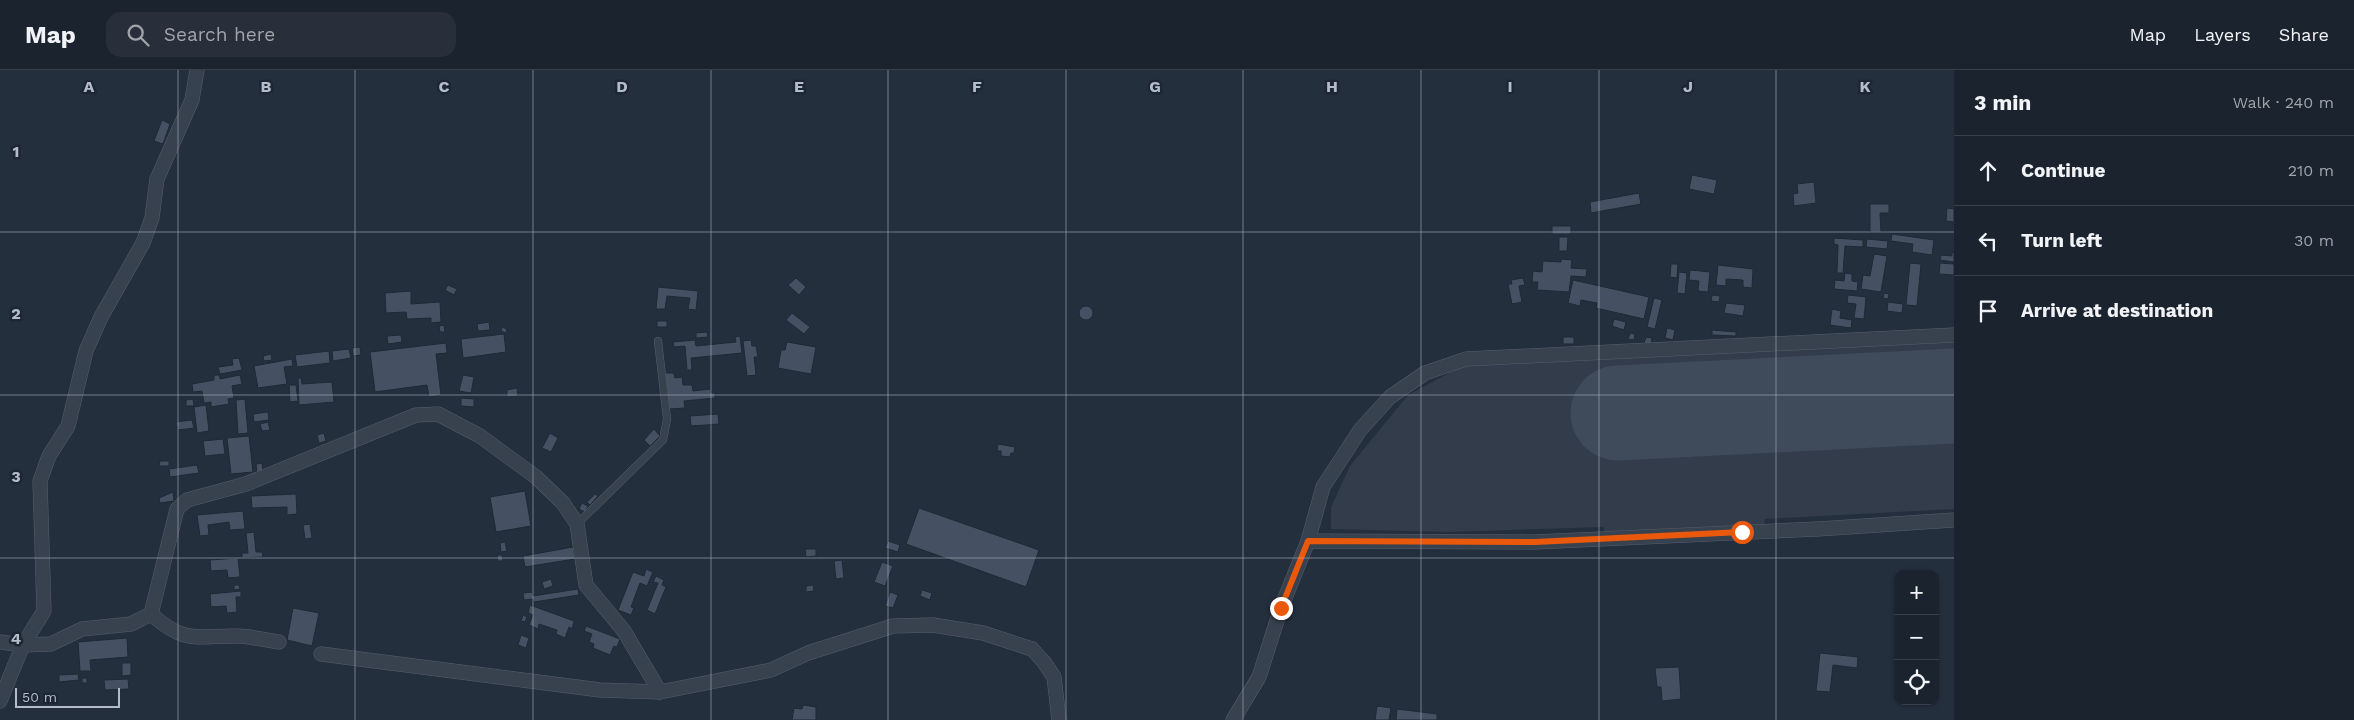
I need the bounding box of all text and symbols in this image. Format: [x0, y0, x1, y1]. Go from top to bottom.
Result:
search box [106, 12, 456, 57]
text: Map [25, 21, 76, 49]
icon: search [124, 21, 152, 49]
text: Search here [164, 23, 275, 46]
text: Map [2129, 24, 2166, 45]
text: Layers [2194, 24, 2251, 45]
text: Share [2279, 24, 2329, 45]
text: A [84, 77, 95, 96]
text: B [261, 77, 272, 96]
text: C [439, 77, 450, 96]
text: D [616, 77, 628, 96]
text: E [794, 77, 804, 96]
text: F [972, 77, 982, 96]
text: G [1149, 77, 1161, 96]
text: H [1326, 77, 1338, 96]
text: I [1507, 77, 1513, 96]
text: J [1683, 77, 1693, 96]
text: K [1859, 77, 1871, 96]
text: 3 min [1974, 90, 2031, 115]
text: Walk · 240 m [2233, 93, 2334, 112]
text: 1 [13, 142, 19, 161]
icon: ahead [1974, 157, 2002, 185]
text: Continue [2021, 159, 2105, 182]
text: 210 m [2288, 161, 2334, 180]
icon: left [1974, 227, 2002, 255]
text: Turn left [2021, 229, 2102, 252]
text: 30 m [2294, 231, 2334, 250]
icon: arrive [1974, 297, 2002, 325]
text: Arrive at destination [2021, 299, 2213, 322]
text: 2 [11, 304, 21, 323]
text: 3 [11, 467, 21, 486]
route start [1731, 521, 1754, 544]
map controls [1894, 570, 1939, 705]
button: + [1894, 570, 1939, 615]
route end [1270, 597, 1293, 620]
button: − [1894, 615, 1939, 660]
text: 4 [11, 629, 21, 648]
button: locate [1894, 660, 1939, 705]
scale bar [15, 685, 120, 708]
text: 50 m [22, 689, 57, 705]

